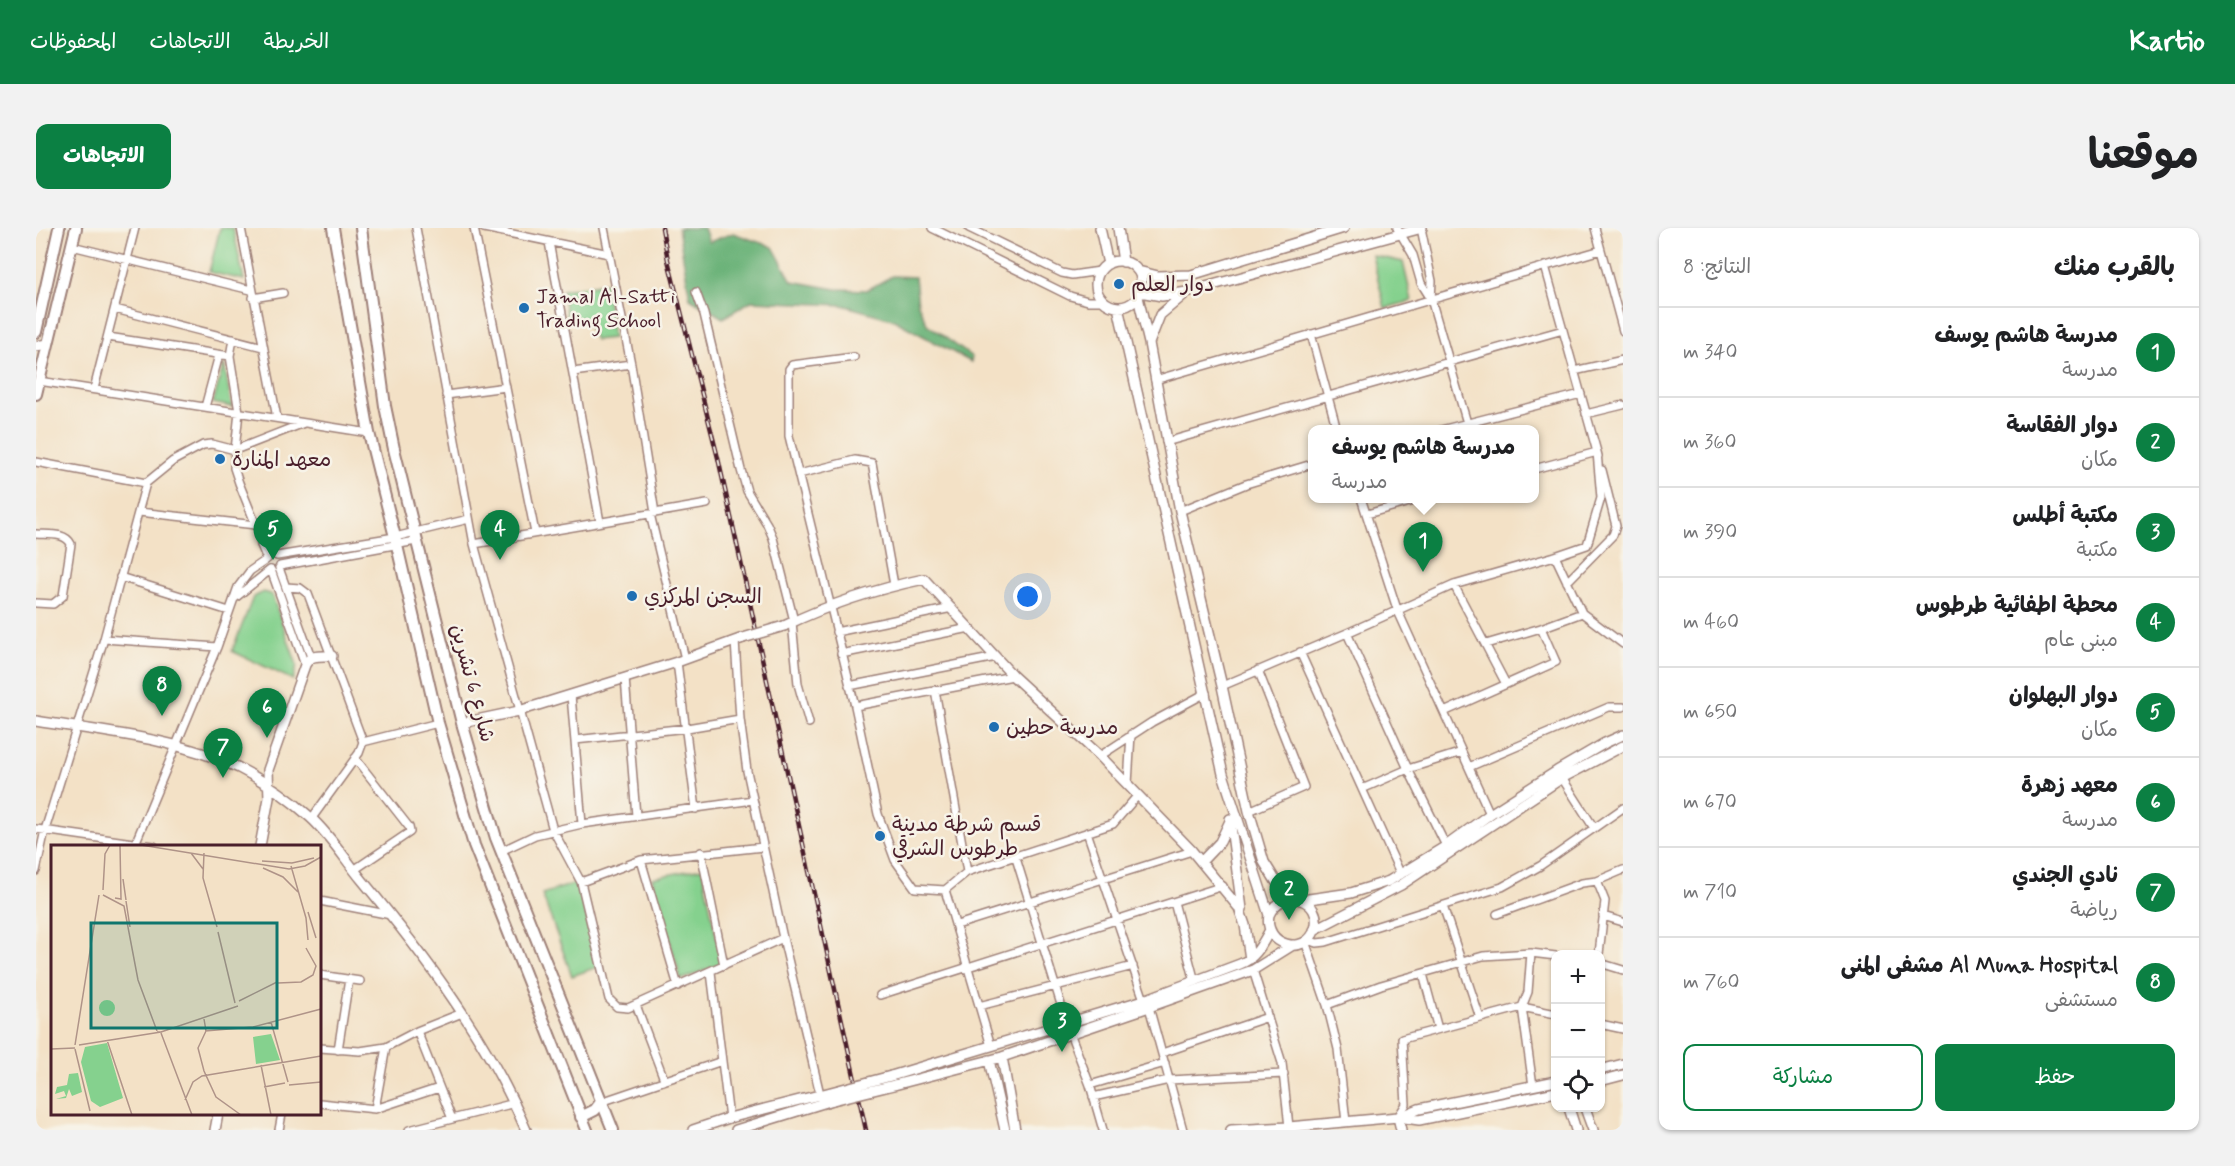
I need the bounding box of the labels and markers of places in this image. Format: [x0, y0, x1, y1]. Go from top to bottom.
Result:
place label: دوار العلم [1131, 271, 1214, 300]
marker: دوار العلم [1112, 277, 1126, 291]
place label: Jamal Al-Satti Trading School [536, 283, 676, 337]
marker: Jamal Al-Satti Trading School [517, 301, 531, 315]
place label: معهد المنارة [232, 446, 331, 474]
marker: معهد المنارة [213, 452, 227, 466]
pin: 5 [254, 510, 292, 560]
pin: 4 [480, 510, 520, 560]
pin: 1 [1404, 522, 1442, 572]
place label: السجن المركزي [644, 583, 762, 611]
marker: السجن المركزي [625, 589, 639, 603]
pin: 8 [142, 666, 182, 716]
pin: 6 [248, 688, 286, 738]
place label: مدرسة حطين [1006, 714, 1118, 742]
marker: مدرسة حطين [987, 720, 1001, 734]
pin: 7 [204, 728, 243, 778]
place label: قسم شرطة مدينة طرطوس الشرقي [892, 811, 1041, 863]
marker: قسم شرطة مدينة طرطوس الشرقي [873, 829, 887, 843]
pin: 2 [1270, 870, 1308, 920]
pin: 3 [1042, 1002, 1082, 1052]

